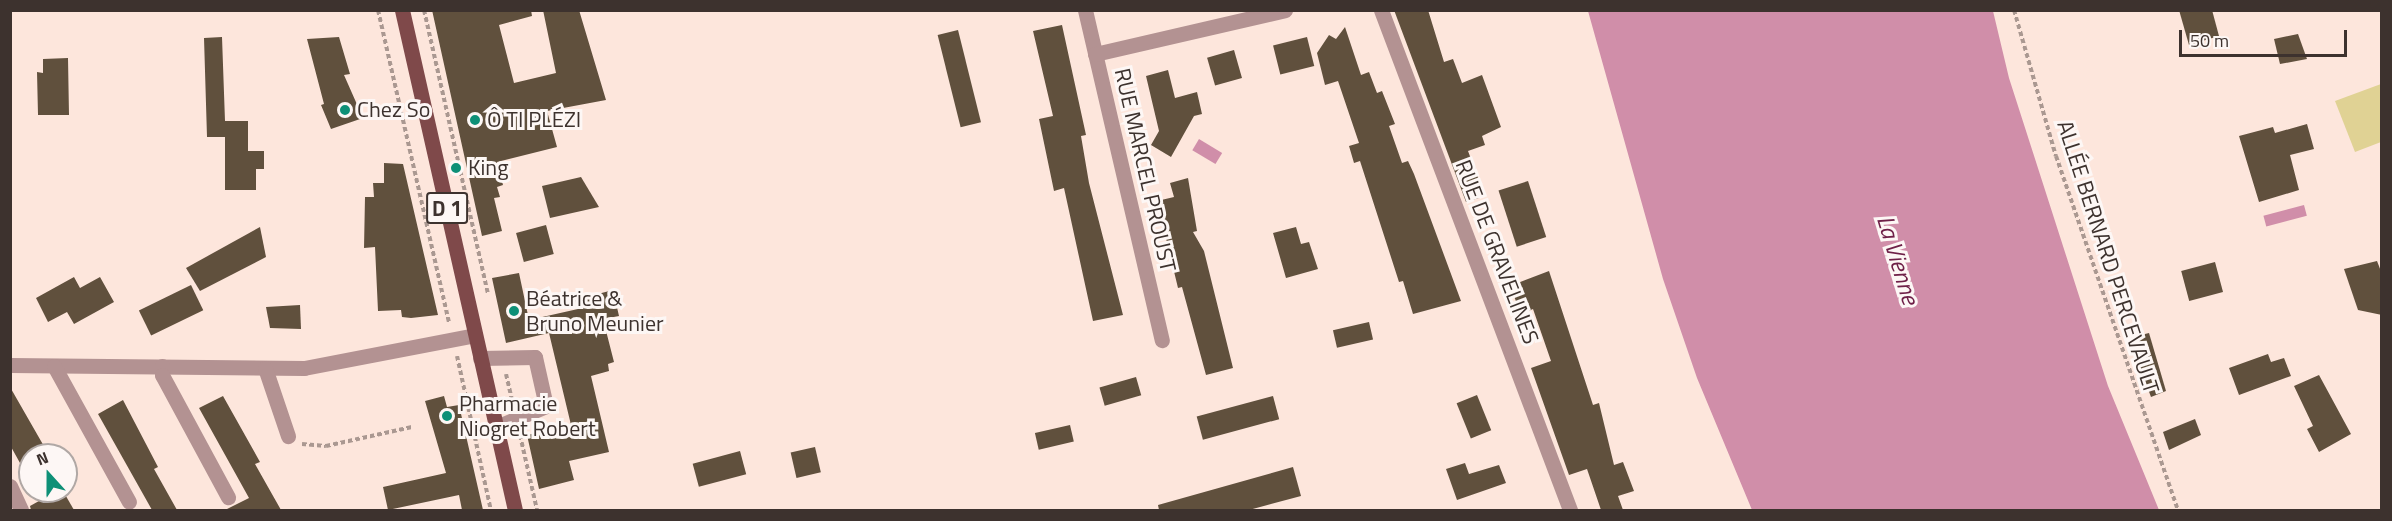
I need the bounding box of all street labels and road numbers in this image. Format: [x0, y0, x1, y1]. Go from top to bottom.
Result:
street label: RUE MARCEL PROUST [1109, 66, 1181, 274]
street label: ALLÉE BERNARD PERCEVAULT [2051, 117, 2165, 397]
street label: RUE DE GRAVELINES [1450, 156, 1544, 348]
road number: D 1 [426, 190, 468, 226]

